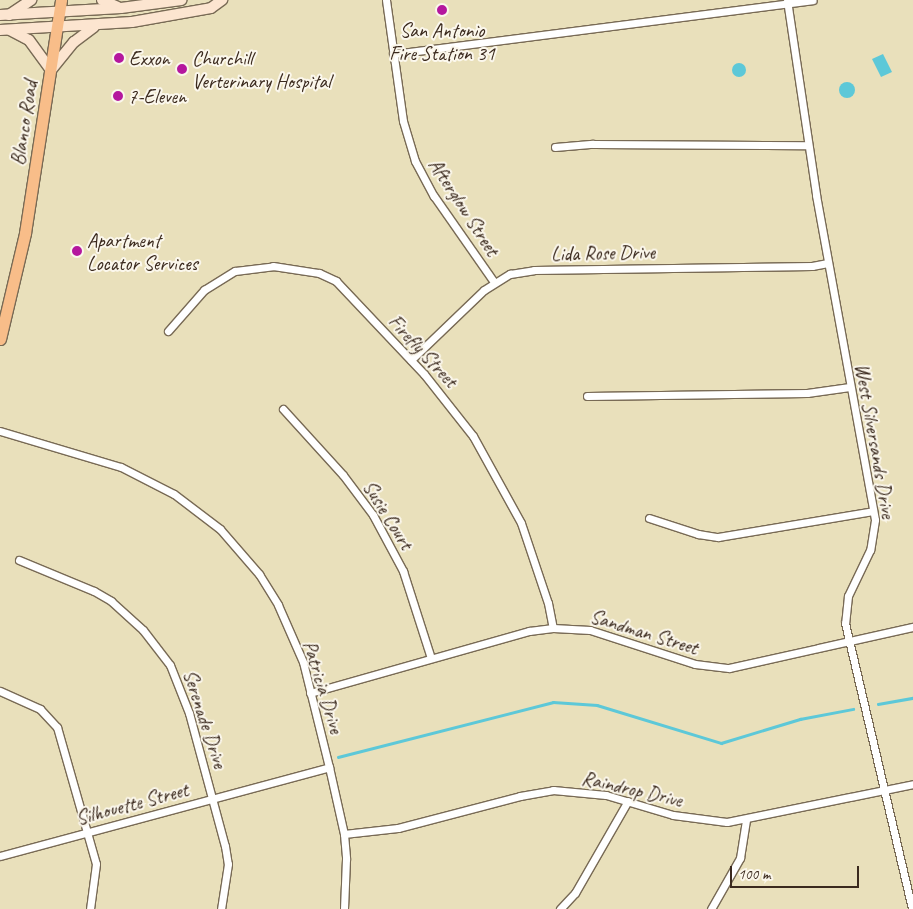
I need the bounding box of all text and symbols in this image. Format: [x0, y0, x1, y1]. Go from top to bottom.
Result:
marker: San Antonio Fire Station 31 [436, 4, 448, 16]
place label: San Antonio Fire Station 31 [389, 18, 495, 65]
place label: Exxon [129, 46, 170, 70]
place label: Churchill Verterinary Hospital [192, 46, 330, 93]
marker: Exxon [113, 52, 125, 64]
marker: Churchill Verterinary Hospital [176, 63, 188, 75]
street label: Blanco Road [6, 79, 42, 167]
place label: 7-Eleven [128, 84, 186, 108]
marker: 7-Eleven [112, 90, 124, 102]
street label: Afterglow Street [424, 154, 504, 260]
place label: Apartment Locator Services [87, 228, 198, 275]
street label: Lida Rose Drive [550, 240, 656, 266]
marker: Apartment Locator Services [71, 245, 83, 257]
street label: Firefly Street [383, 309, 463, 393]
street label: West Silversands Drive [850, 362, 900, 520]
street label: Susie Court [358, 476, 418, 554]
street label: Sandman Street [587, 604, 701, 660]
street label: Patricia Drive [298, 638, 348, 736]
street label: Serenade Drive [178, 667, 232, 771]
street label: Raindrop Drive [579, 766, 685, 812]
street label: Silhouette Street [73, 777, 191, 831]
scale bar [733, 856, 862, 888]
text: 100 m [738, 865, 770, 884]

